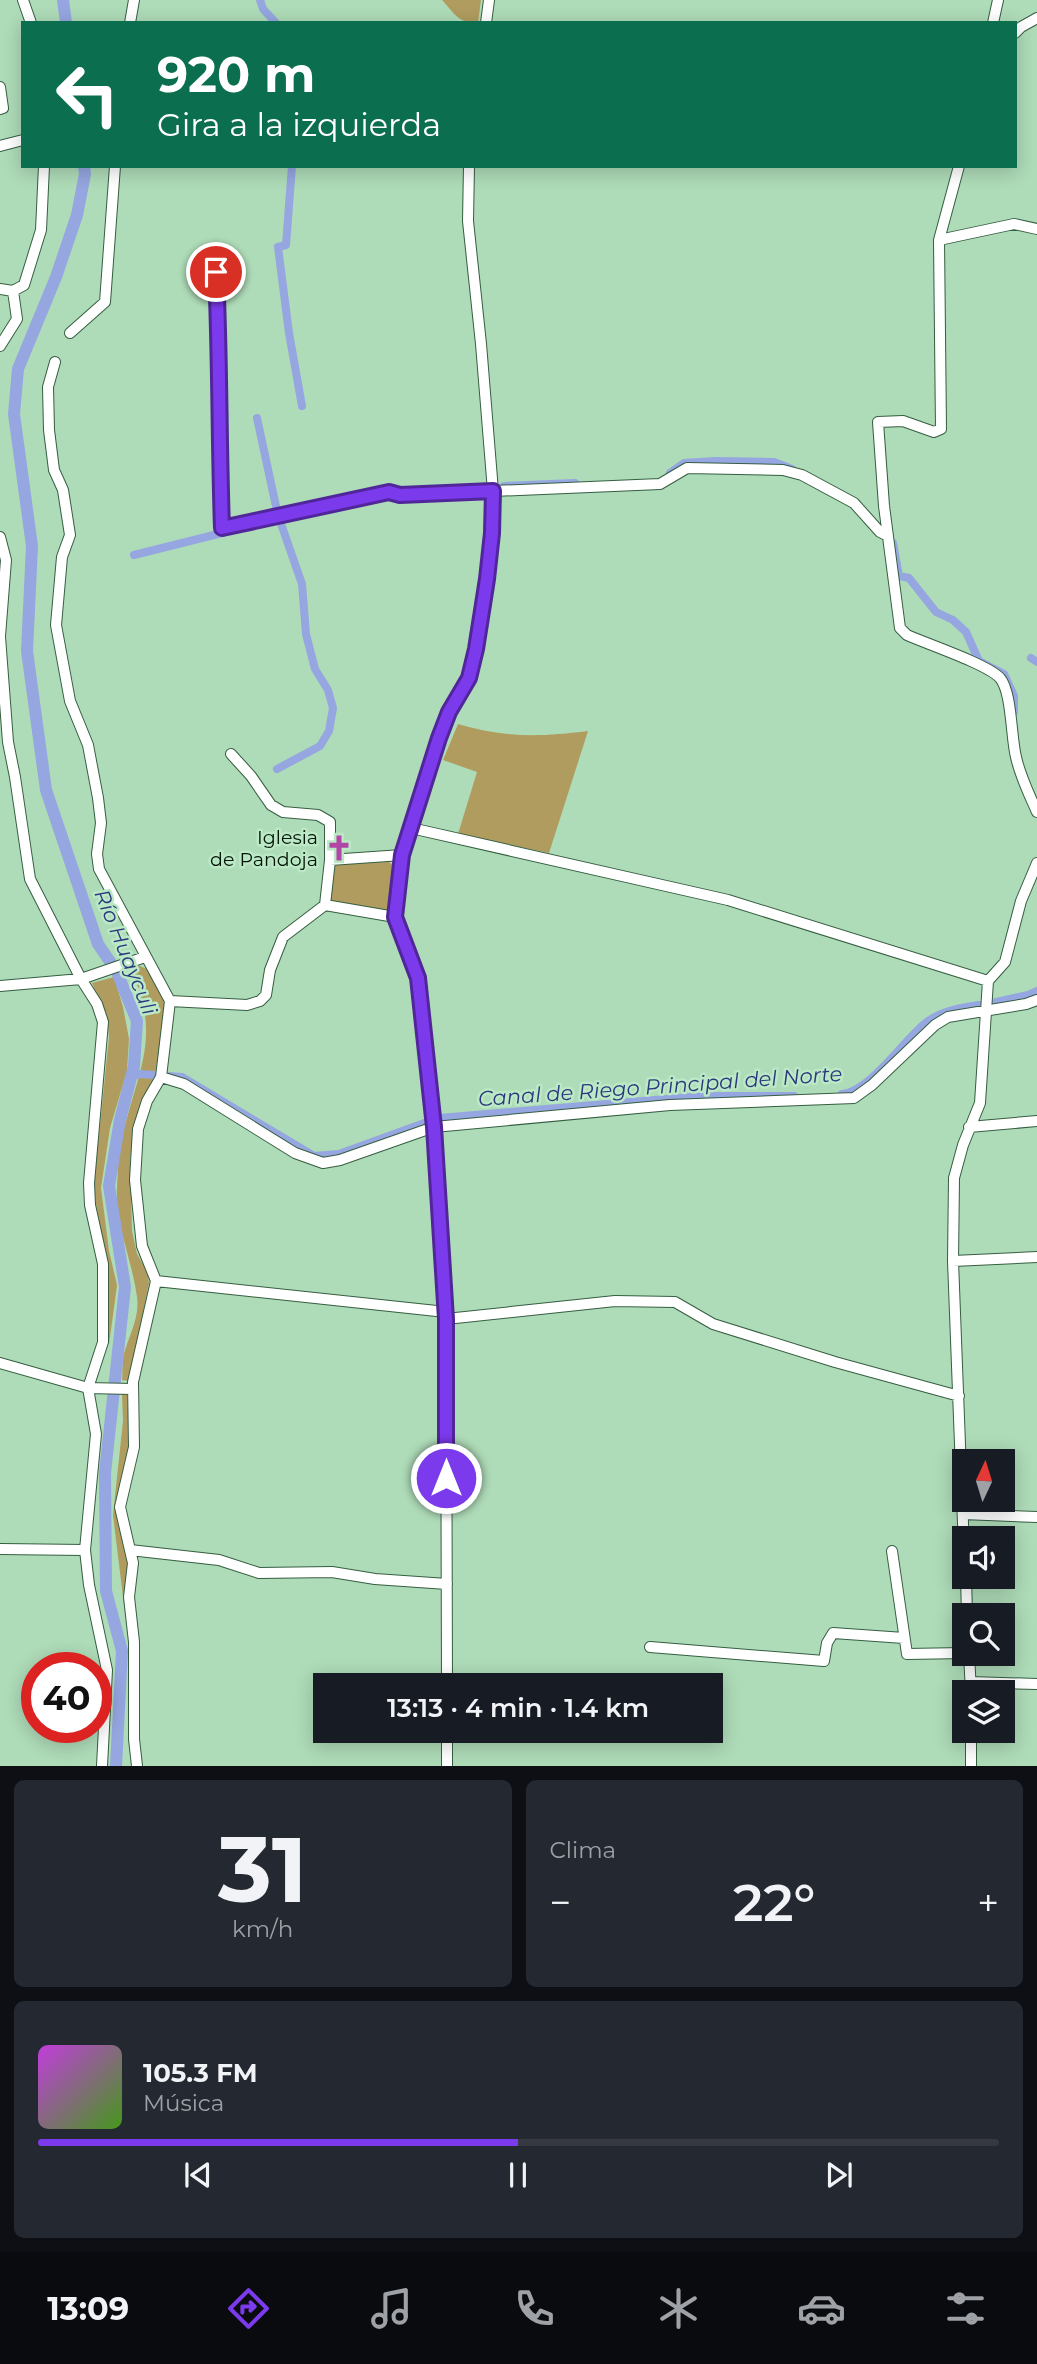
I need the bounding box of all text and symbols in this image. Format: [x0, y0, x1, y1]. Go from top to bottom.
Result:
text: 920 m [157, 45, 315, 104]
icon: left [42, 49, 133, 140]
text: Gira a la izquierda [157, 105, 441, 144]
pin [186, 242, 246, 302]
icon: arrive [197, 253, 235, 291]
place label: Iglesia de Pandoja [210, 826, 318, 871]
church icon: Iglesia de Pandoja [324, 833, 354, 863]
water label: Río Huayculi [89, 886, 163, 1019]
water label: Canal de Riego Principal del Norte [477, 1061, 843, 1111]
position arrow [409, 1441, 483, 1515]
north arrow [952, 1449, 1015, 1512]
map controls [952, 1449, 1015, 1743]
button: sound [952, 1526, 1015, 1589]
button: search [952, 1603, 1015, 1666]
speed limit sign: 40 [21, 1652, 112, 1743]
button: layers [952, 1680, 1015, 1743]
text: 13:13 · 4 min · 1.4 km [387, 1692, 649, 1724]
text: 31 [218, 1814, 308, 1925]
text: Clima [550, 1836, 616, 1864]
text: 22° [733, 1871, 815, 1934]
text: − [550, 1879, 571, 1926]
text: + [977, 1879, 999, 1926]
text: km/h [232, 1915, 293, 1943]
text: 105.3 FM [143, 2057, 258, 2089]
text: Música [143, 2089, 224, 2117]
icon: previous [179, 2156, 217, 2194]
icon: pause [499, 2156, 537, 2194]
icon: next [820, 2156, 858, 2194]
icon: directions [224, 2284, 273, 2333]
icon: music [367, 2284, 416, 2333]
icon: phone [510, 2284, 559, 2333]
icon: climate [654, 2284, 703, 2333]
icon: car [797, 2284, 846, 2333]
icon: filters [941, 2284, 990, 2333]
text: 13:09 [47, 2289, 129, 2328]

